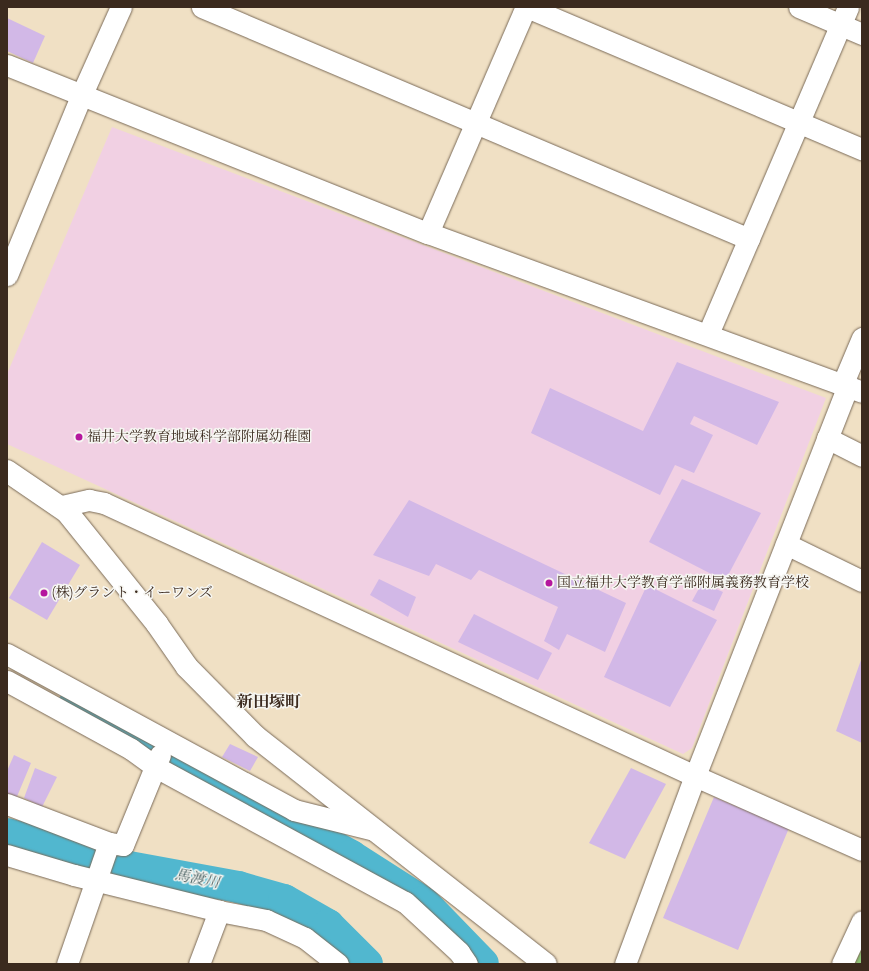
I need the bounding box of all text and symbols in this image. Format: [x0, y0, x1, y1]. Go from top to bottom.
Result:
place label: 福井大学教育地域科学部附属幼稚園 [87, 429, 311, 445]
marker: 福井大学教育地域科学部附属幼稚園 [74, 432, 84, 442]
place label: 国立福井大学教育学部附属義務教育学校 [557, 575, 809, 591]
marker: 国立福井大学教育学部附属義務教育学校 [544, 578, 554, 588]
place label: (株)グラント・イーワンズ [52, 585, 213, 601]
marker: (株)グラント・イーワンズ [39, 588, 49, 598]
district label: 新田塚町 [237, 693, 301, 713]
water label: 馬渡川 [173, 866, 221, 892]

